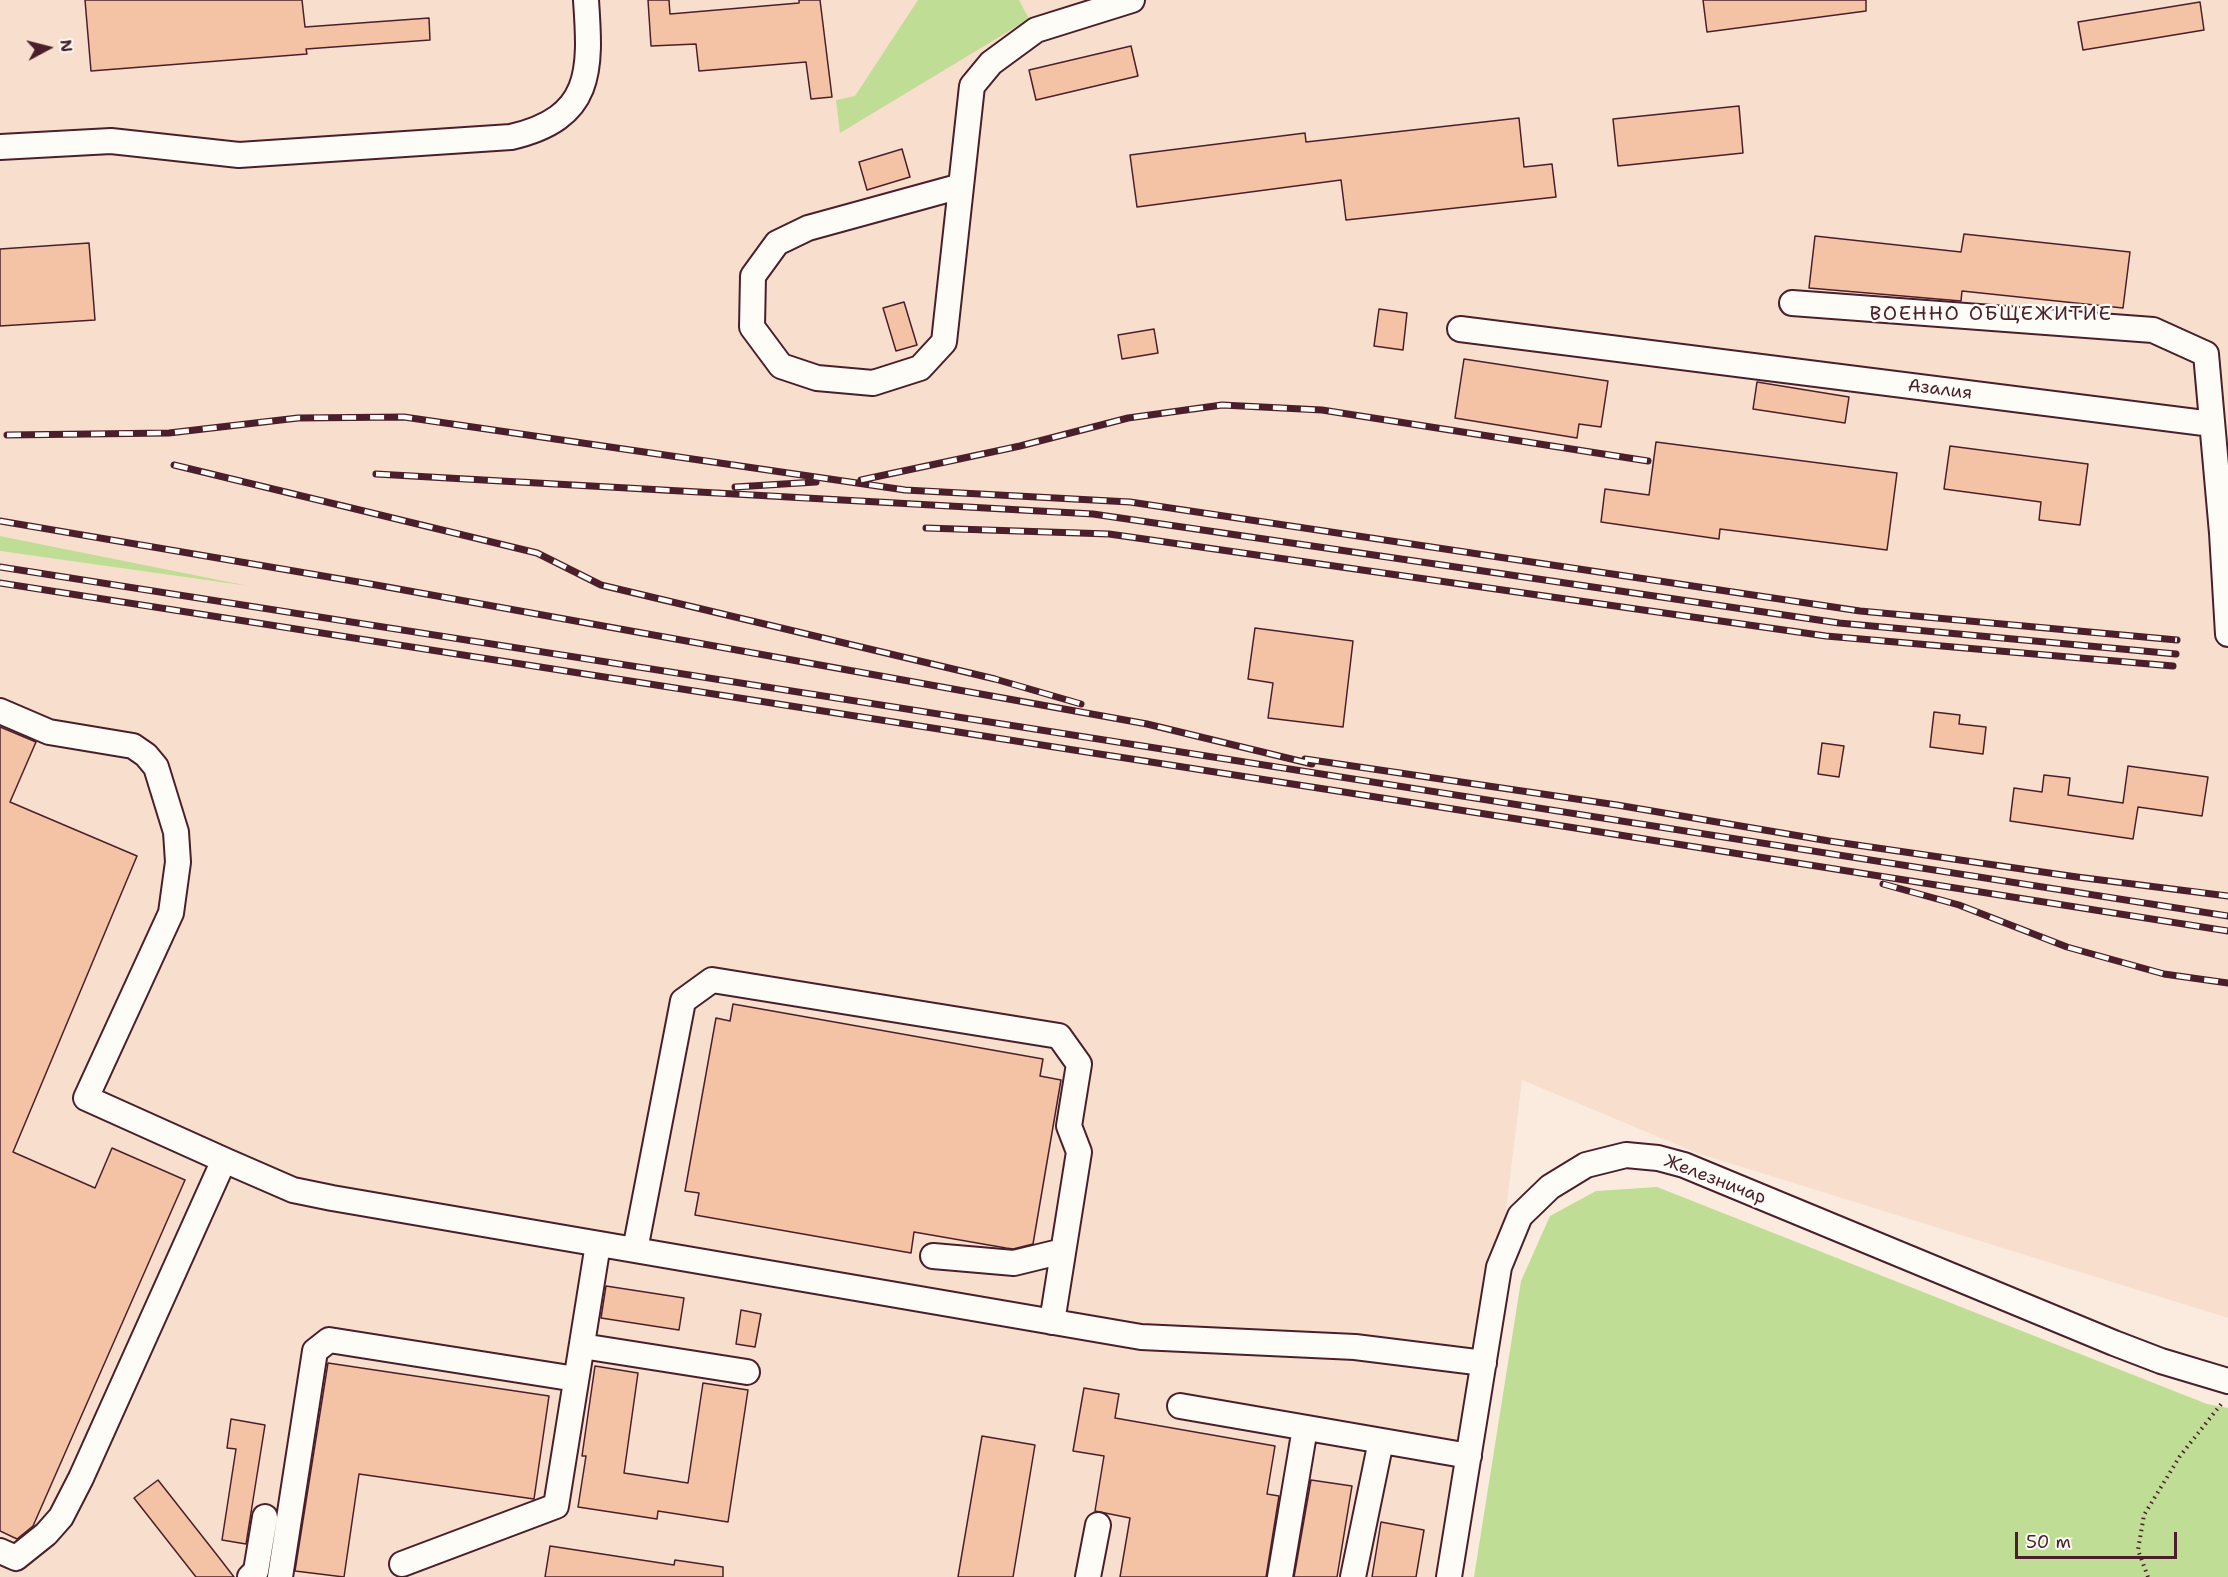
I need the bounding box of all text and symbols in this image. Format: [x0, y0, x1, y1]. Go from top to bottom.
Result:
north arrow [18, 18, 78, 78]
text: N [55, 38, 78, 53]
district label: ВОЕННО ОБЩЕЖИТИЕ [1870, 303, 2112, 327]
street label: Азалия [1907, 375, 1973, 405]
street label: Железничар [1661, 1151, 1769, 1209]
scale bar [2018, 1520, 2180, 1558]
text: 50 m [2026, 1530, 2071, 1554]

